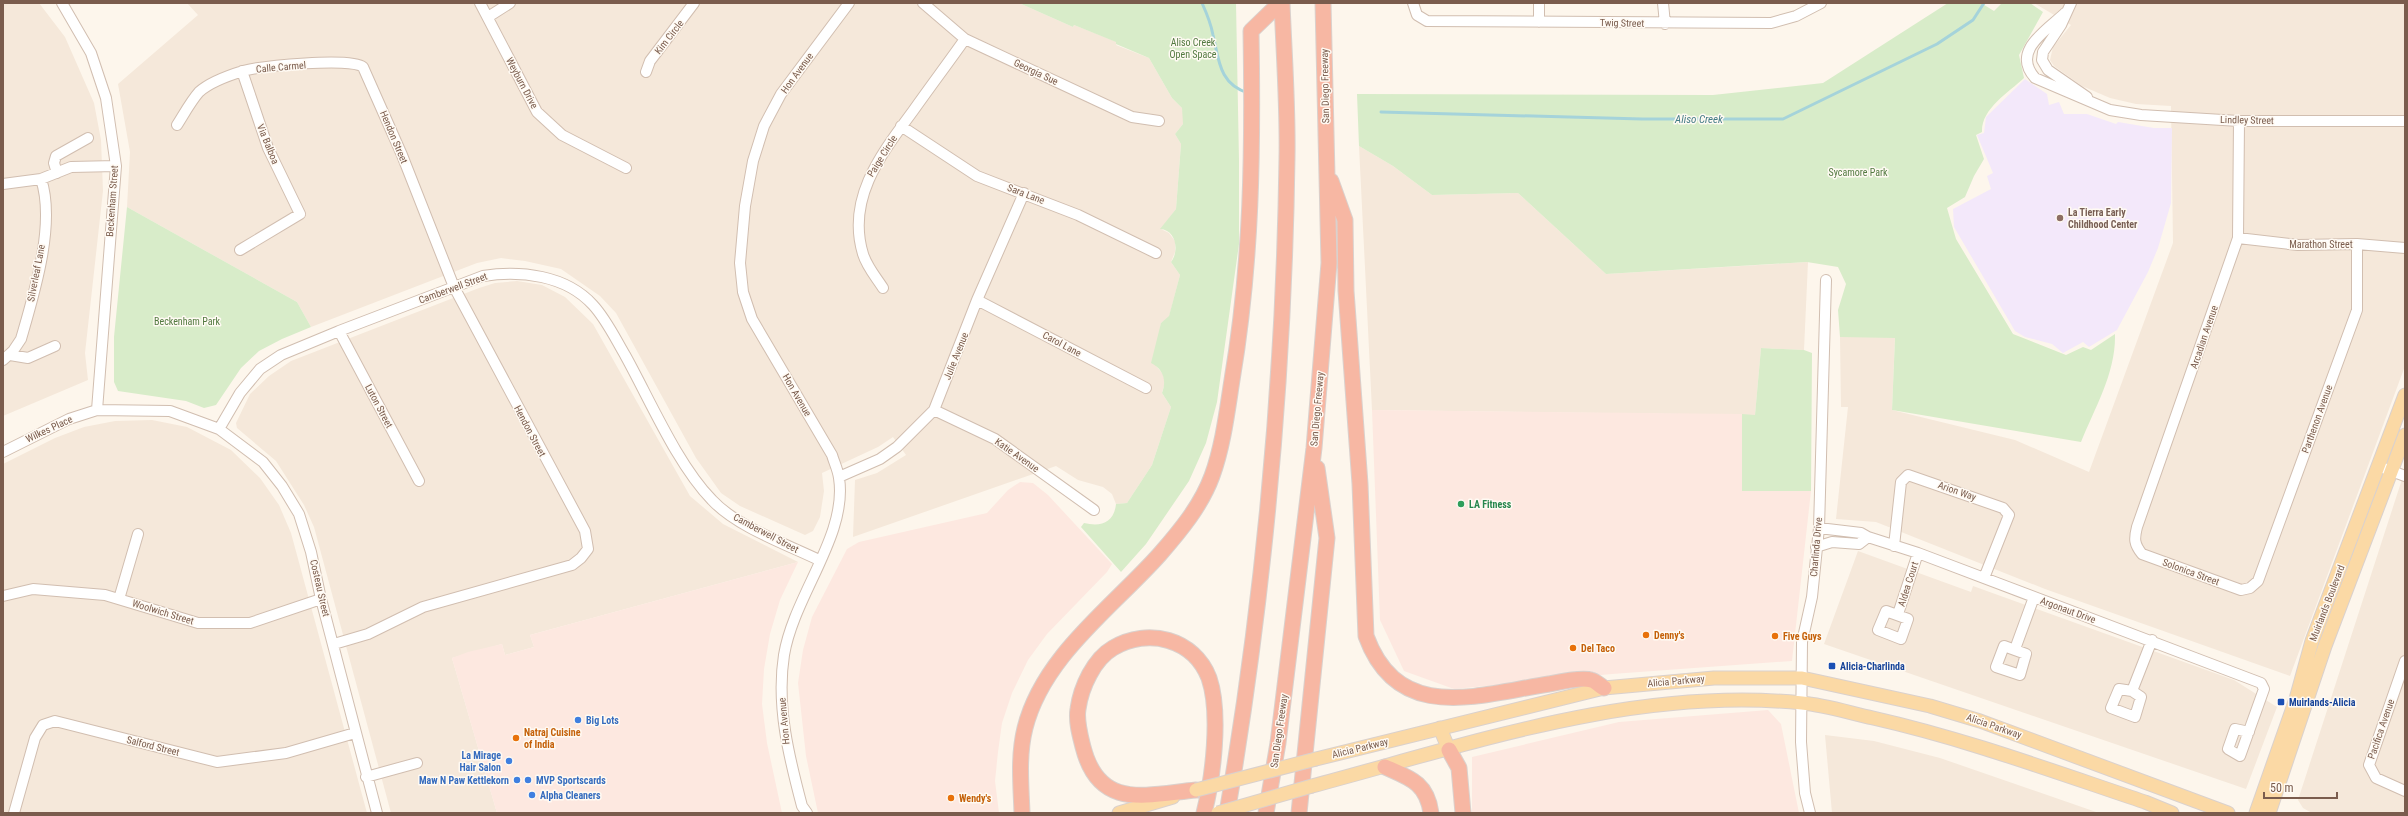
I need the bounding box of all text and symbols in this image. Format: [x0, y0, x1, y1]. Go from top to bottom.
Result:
street label: Twig Street [1600, 17, 1644, 29]
street label: Kim Circle [652, 18, 686, 56]
park label: Aliso Creek Open Space [1170, 37, 1217, 60]
street label: San Diego Freeway [1319, 49, 1331, 123]
street label: Hon Avenue [779, 50, 815, 95]
street label: Weyburn Drive [504, 56, 540, 111]
street label: Georgia Sue [1012, 57, 1060, 87]
street label: Calle Carmel [256, 59, 306, 75]
street label: Hendon Street [378, 109, 410, 165]
water label: Aliso Creek [1674, 113, 1723, 126]
street label: Lindley Street [2220, 114, 2274, 126]
street label: Via Balboa [255, 122, 281, 166]
street label: Paige Circle [865, 133, 899, 179]
street label: Beckenham Street [104, 165, 120, 237]
park label: Sycamore Park [1828, 167, 1888, 178]
street label: Sara Lane [1006, 182, 1046, 206]
place label: La Tierra Early Childhood Center [2068, 207, 2138, 230]
marker: La Tierra Early Childhood Center [2055, 213, 2065, 223]
street label: Marathon Street [2289, 239, 2353, 250]
street label: Silverleaf Lane [25, 243, 47, 303]
street label: Camberwell Street [417, 270, 489, 306]
street label: Arcadian Avenue [2188, 304, 2220, 370]
park label: Beckenham Park [154, 316, 220, 327]
street label: Carol Lane [1041, 329, 1083, 359]
street label: Julie Avenue [942, 330, 971, 381]
street label: San Diego Freeway [1308, 371, 1326, 447]
street label: Hon Avenue [780, 372, 814, 418]
street label: Luton Street [363, 382, 395, 430]
street label: Parthenon Avenue [2300, 383, 2335, 455]
street label: Hendon Street [512, 404, 548, 458]
street label: Wilkes Place [24, 413, 74, 445]
street label: Katie Avenue [993, 436, 1041, 474]
street label: Arion Way [1936, 479, 1978, 503]
marker: LA Fitness [1456, 499, 1466, 509]
place label: LA Fitness [1469, 499, 1512, 510]
street label: Camberwell Street [732, 511, 801, 555]
street label: Charlinda Drive [1808, 516, 1824, 577]
street label: Solonica Street [2161, 557, 2221, 587]
street label: Costeau Street [308, 558, 332, 618]
street label: Aldea Court [1896, 560, 1920, 608]
street label: Muirlands Boulevard [2307, 563, 2347, 643]
street label: Argonaut Drive [2039, 595, 2098, 625]
street label: Woolwich Street [131, 597, 195, 627]
marker: Denny's [1641, 630, 1651, 640]
place label: Denny's [1654, 630, 1685, 641]
marker: Five Guys [1770, 631, 1780, 641]
place label: Five Guys [1783, 631, 1822, 642]
marker: Del Taco [1568, 643, 1578, 653]
place label: Del Taco [1581, 643, 1615, 654]
marker: Alicia-Charlinda [1827, 661, 1837, 671]
place label: Alicia-Charlinda [1840, 661, 1905, 672]
street label: Alicia Parkway [1647, 673, 1705, 689]
street label: San Diego Freeway [1268, 693, 1290, 769]
street label: Hon Avenue [776, 697, 792, 745]
marker: Muirlands-Alicia [2276, 697, 2286, 707]
place label: Muirlands-Alicia [2289, 697, 2356, 708]
street label: Pacifica Avenue [2366, 697, 2396, 760]
street label: Alicia Parkway [1965, 711, 2023, 741]
marker: Big Lots [573, 715, 583, 725]
place label: Big Lots [586, 715, 619, 726]
place label: Natraj Cuisine of India [524, 727, 581, 750]
marker: Natraj Cuisine of India [511, 733, 521, 743]
street label: Salford Street [125, 734, 181, 758]
street label: Alicia Parkway [1331, 736, 1389, 760]
place label: La Mirage Hair Salon [459, 750, 501, 773]
marker: La Mirage Hair Salon [504, 756, 514, 766]
scale bar [2264, 774, 2337, 800]
place label: Maw N Paw Kettlekorn [419, 775, 509, 786]
marker: Maw N Paw Kettlekorn [512, 775, 522, 785]
marker: MVP Sportscards [523, 775, 533, 785]
place label: MVP Sportscards [536, 775, 606, 786]
text: 50 m [2270, 781, 2294, 795]
marker: Alpha Cleaners [527, 790, 537, 800]
place label: Alpha Cleaners [540, 790, 601, 801]
marker: Wendy's [946, 793, 956, 803]
place label: Wendy's [959, 793, 992, 804]

